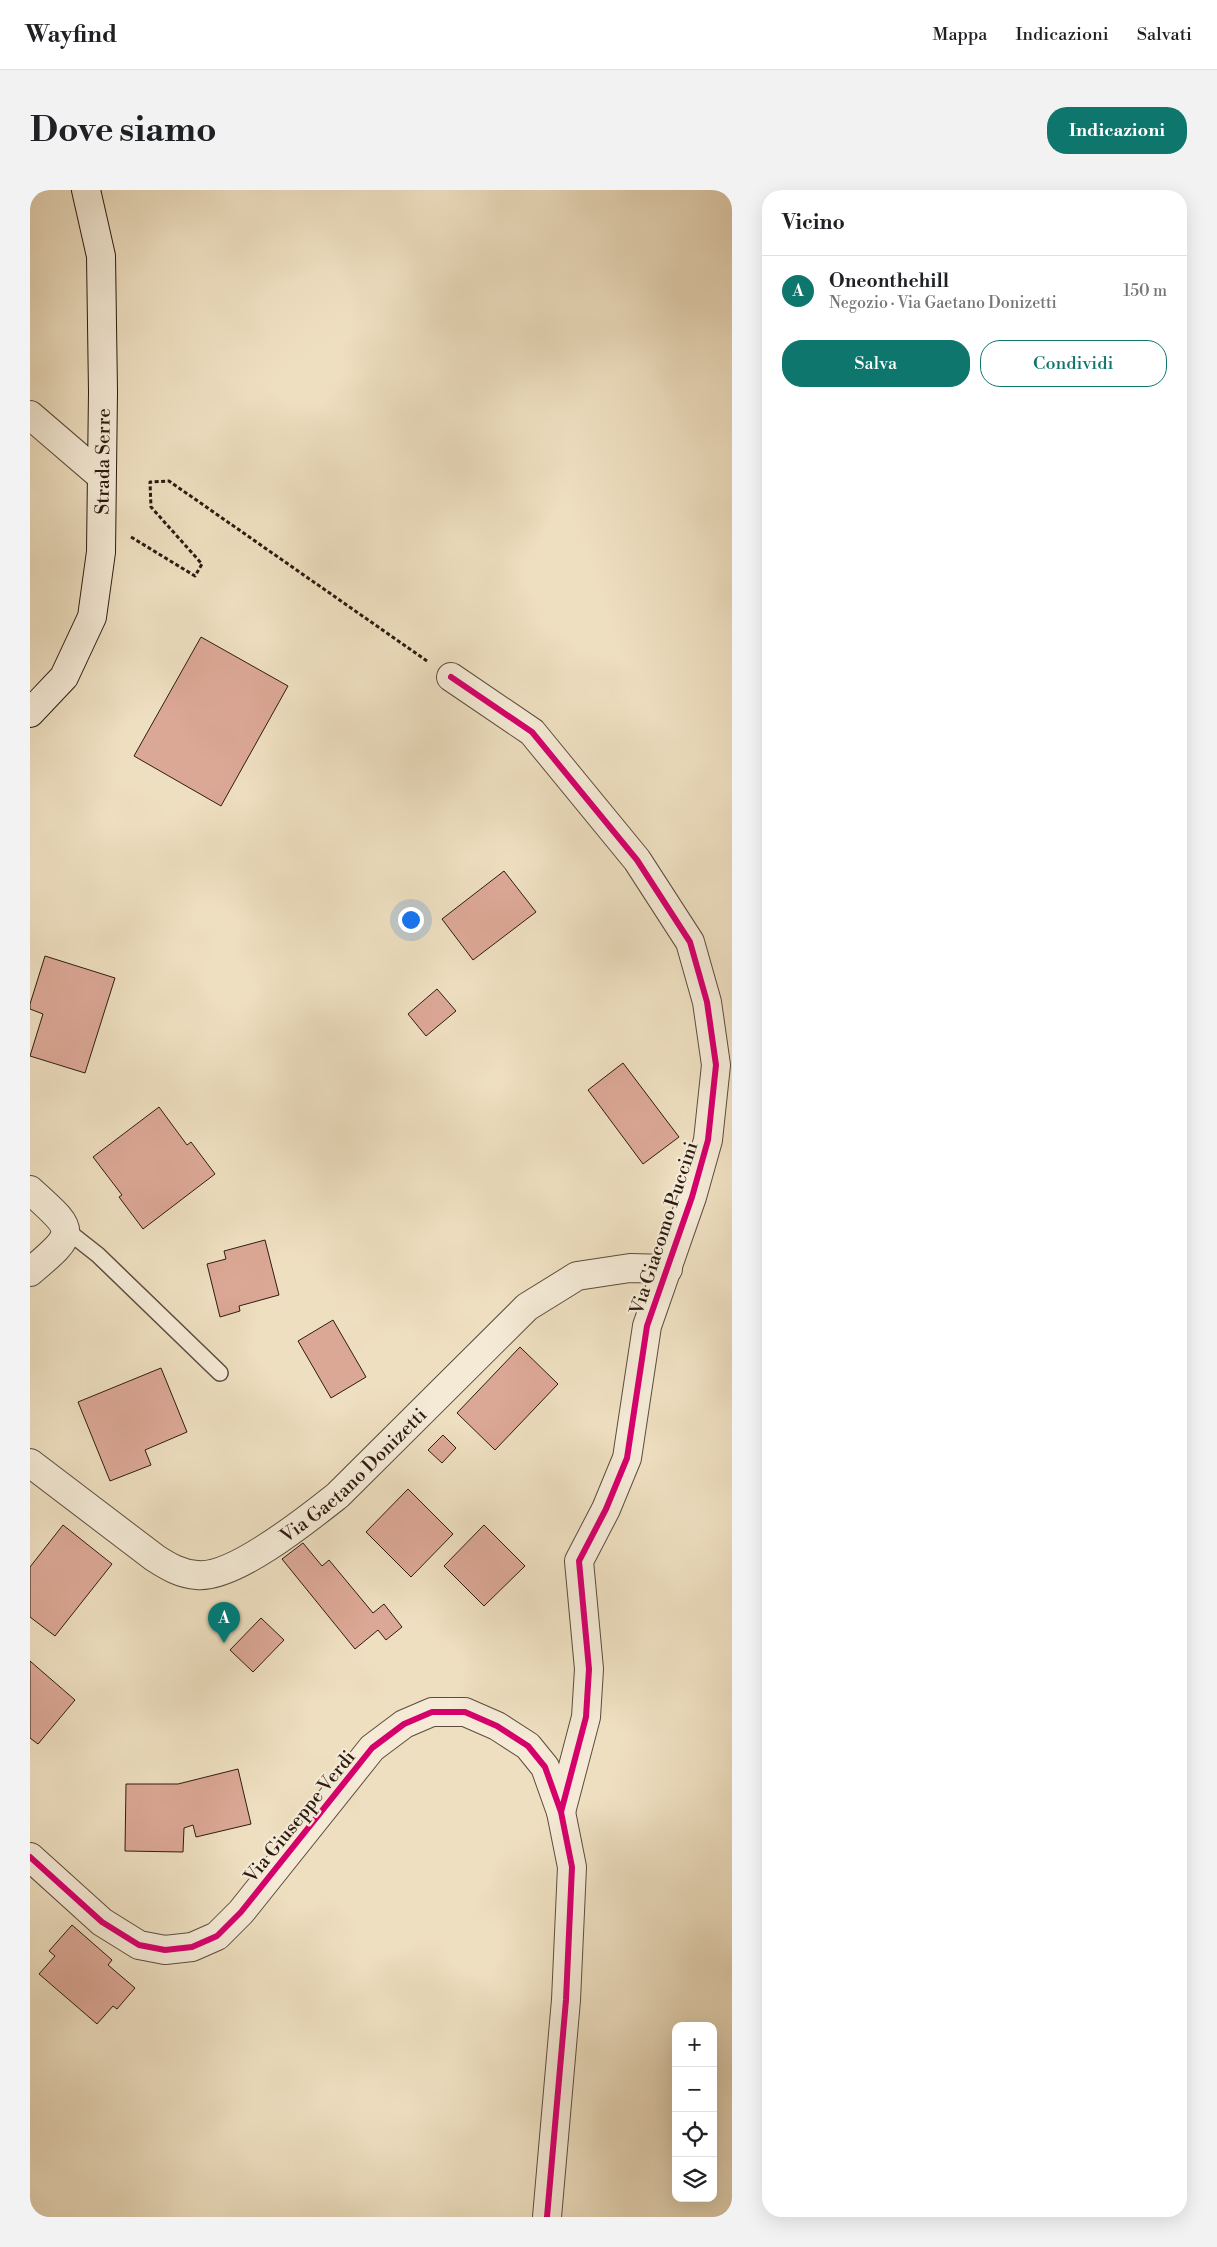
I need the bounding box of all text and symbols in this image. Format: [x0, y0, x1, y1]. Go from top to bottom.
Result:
text: Wayfind [25, 20, 117, 50]
text: Mappa [933, 23, 987, 46]
text: Indicazioni [1015, 23, 1109, 46]
text: Salvati [1137, 23, 1192, 46]
button: Indicazioni [1047, 107, 1187, 154]
text: Dove siamo [30, 109, 217, 152]
text: Vicino [782, 210, 845, 236]
text: Oneonthehill [829, 269, 949, 293]
text: A [792, 281, 804, 301]
text: 150 m [1123, 281, 1167, 301]
text: Negozio · Via Gaetano Donizetti [829, 293, 1057, 313]
button: Salva [782, 340, 970, 387]
button: Condividi [980, 340, 1167, 387]
street label: Strada Serre [90, 408, 116, 515]
your location [398, 907, 424, 933]
street label: Via Giacomo Puccini [624, 1139, 703, 1319]
street label: Via Gaetano Donizetti [275, 1403, 432, 1549]
pin: A [208, 1602, 240, 1643]
street label: Via Giuseppe Verdi [238, 1746, 361, 1888]
map controls [672, 2022, 717, 2202]
button: + [672, 2022, 717, 2067]
button: − [672, 2067, 717, 2112]
button: locate [672, 2112, 717, 2157]
button: layers [672, 2157, 717, 2202]

